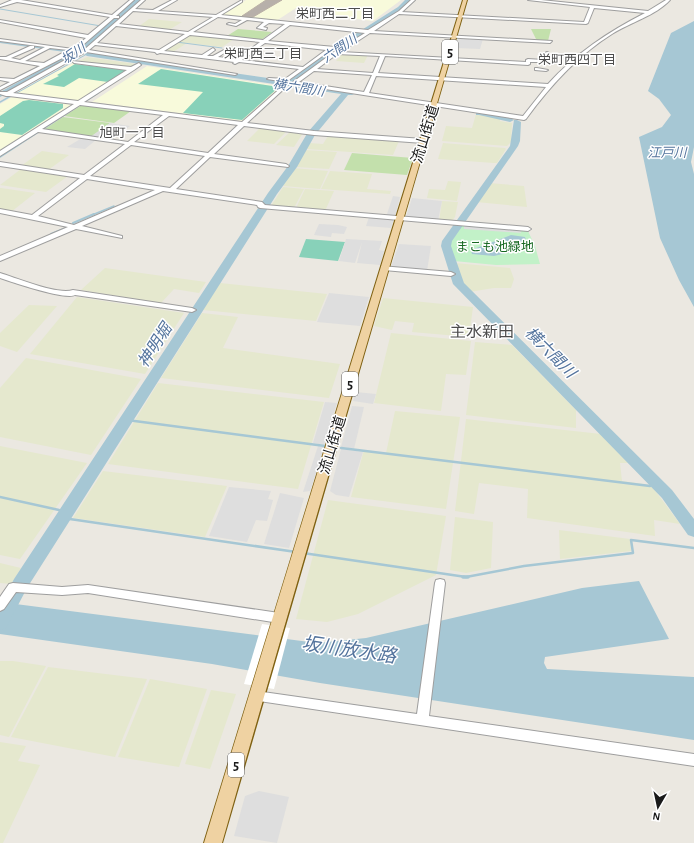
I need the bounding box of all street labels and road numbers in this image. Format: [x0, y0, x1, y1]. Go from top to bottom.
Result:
road number: 5 [442, 40, 458, 64]
street label: 流山街道 [409, 103, 441, 165]
road number: 5 [342, 372, 358, 396]
street label: 流山街道 [316, 414, 348, 476]
road number: 5 [228, 753, 244, 777]

